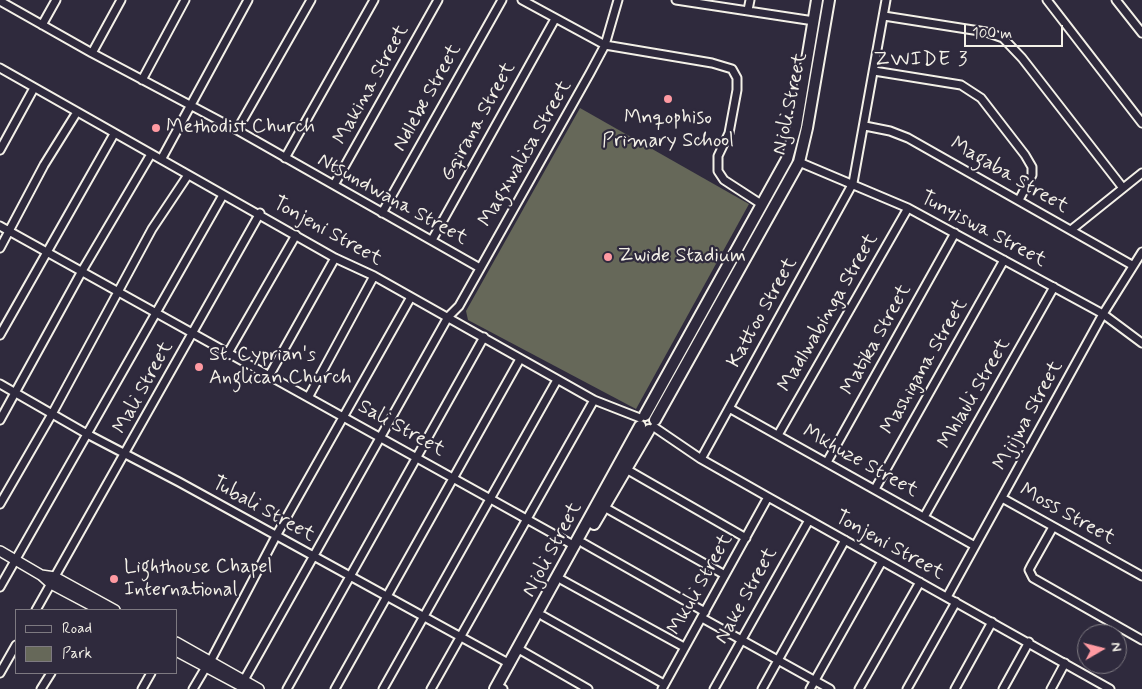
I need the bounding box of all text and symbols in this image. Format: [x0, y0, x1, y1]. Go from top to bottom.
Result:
scale bar [967, 15, 1066, 47]
street label: Makina Street [329, 21, 415, 149]
text: 100 m [972, 24, 1012, 44]
street label: Ndlebe Street [389, 40, 467, 156]
district label: ZWIDE 3 [872, 48, 970, 74]
street label: Njoli Street [768, 51, 814, 157]
street label: Gqirana Street [436, 58, 522, 186]
street label: Magxwalisa Street [474, 76, 578, 232]
marker: Mnqophiso Primary School [662, 93, 674, 105]
place label: Mnqophiso Primary School [602, 107, 734, 154]
place label: Methodist Church [166, 116, 315, 140]
marker: Methodist Church [150, 122, 162, 134]
street label: Magaba Street [946, 133, 1072, 219]
street label: Ntsundwana Street [313, 149, 471, 251]
street label: Tunyiswa Street [916, 187, 1050, 273]
street label: Tonjeni Street [268, 192, 386, 272]
street label: Madlwabinga Street [774, 229, 884, 397]
place label: Zwide Stadium [618, 245, 746, 269]
marker: Zwide Stadium [602, 251, 614, 263]
street label: Kattoo Street [723, 254, 803, 372]
street label: Matika Street [837, 280, 917, 400]
street label: Mashigana Street [876, 295, 974, 439]
street label: Mhlauli Street [934, 334, 1016, 454]
street label: Mali Street [109, 338, 179, 438]
place label: St. Cyprian's Anglican Church [209, 344, 352, 391]
street label: Mjijwa Street [989, 357, 1069, 475]
marker: St. Cyprian's Anglican Church [193, 361, 205, 373]
street label: Sali Street [353, 395, 449, 463]
street label: Mkhuze Street [798, 420, 922, 504]
street label: Tubali Street [207, 472, 319, 548]
street label: Moss Street [1015, 479, 1119, 551]
street label: Njoli Street [518, 498, 588, 602]
street label: Tonjeni Street [830, 506, 948, 586]
street label: Mkuli Street [663, 530, 739, 640]
street label: Nake Street [711, 544, 783, 648]
place label: Lighthouse Chapel International [124, 556, 272, 603]
marker: Lighthouse Chapel International [108, 573, 120, 585]
legend [15, 609, 178, 674]
text: Road [62, 619, 92, 639]
north arrow [1077, 624, 1127, 674]
text: N [1106, 641, 1125, 653]
text: Park [62, 644, 92, 664]

